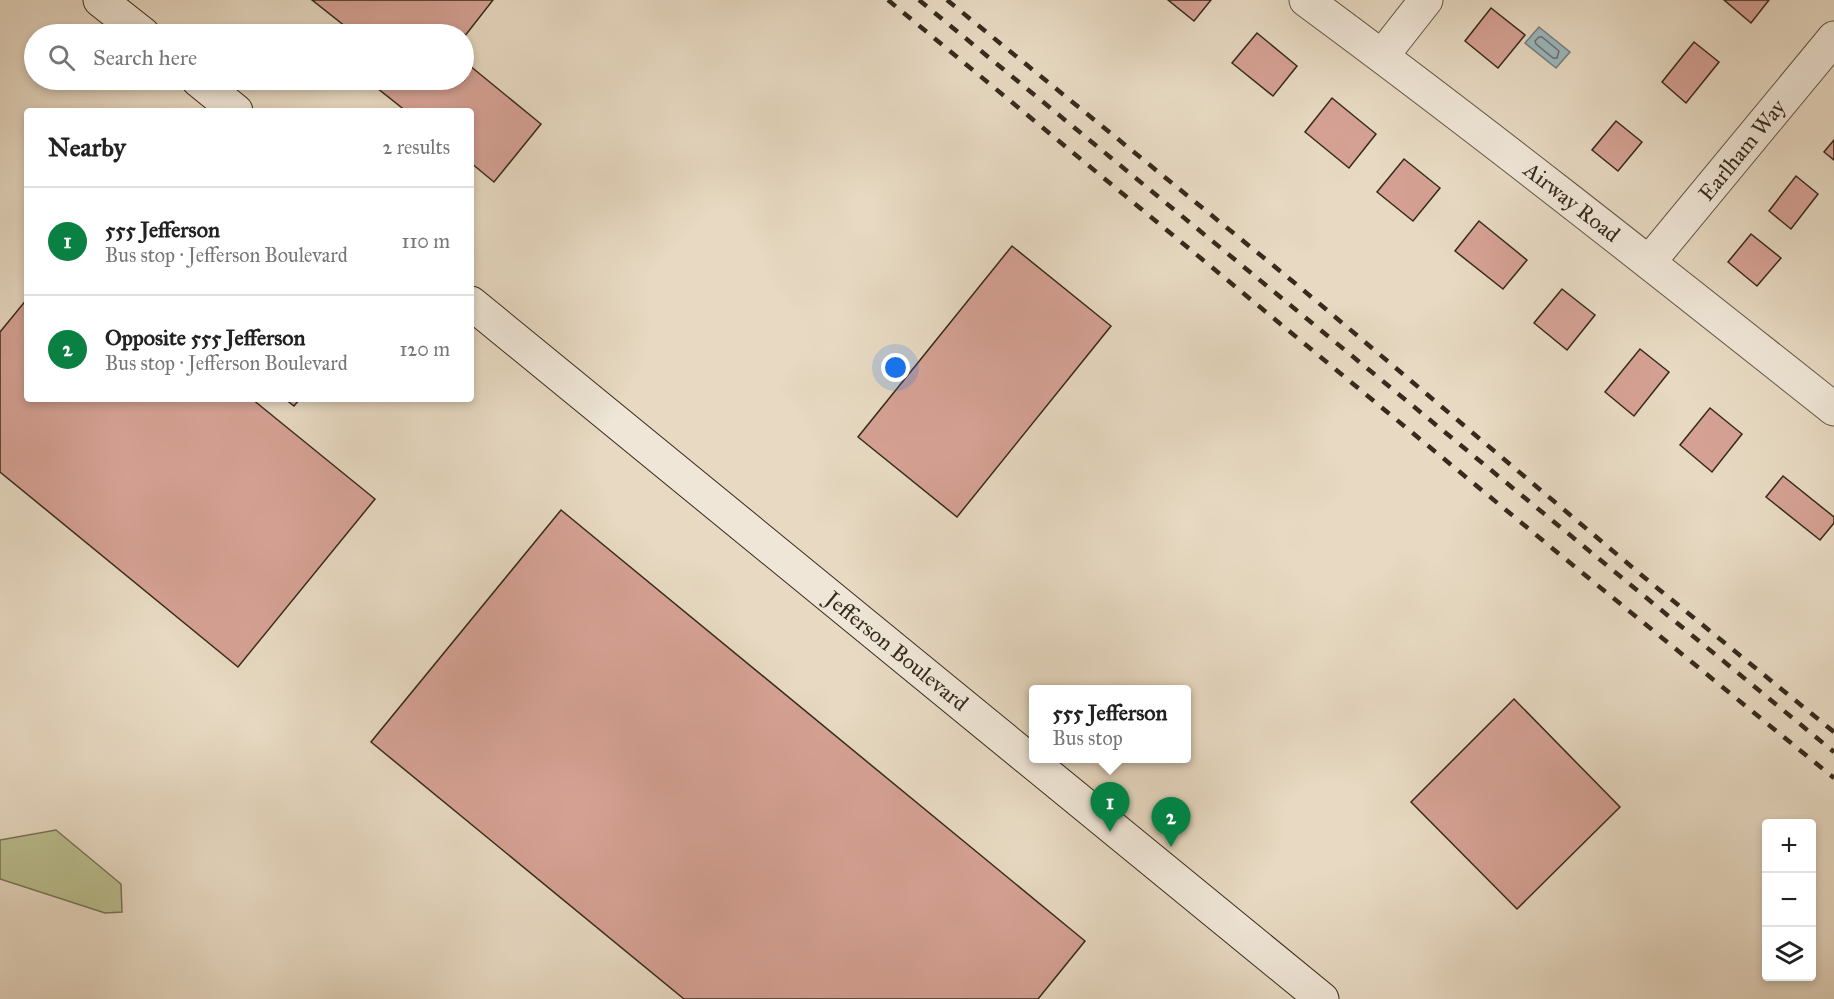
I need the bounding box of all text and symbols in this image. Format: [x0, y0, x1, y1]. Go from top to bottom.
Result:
search box [24, 24, 474, 90]
icon: search [45, 41, 78, 74]
text: Search here [93, 44, 197, 71]
street label: Earlham Way [1693, 93, 1792, 206]
text: Nearby [48, 131, 126, 163]
text: 2 results [382, 135, 450, 159]
street label: Airway Road [1518, 155, 1625, 248]
text: 555 Jefferson [105, 216, 220, 243]
text: 1 [64, 229, 71, 253]
text: 110 m [402, 229, 450, 253]
text: Bus stop · Jefferson Boulevard [105, 243, 348, 267]
text: Opposite 555 Jefferson [105, 324, 306, 351]
text: 2 [63, 337, 72, 361]
text: 120 m [399, 337, 450, 361]
text: Bus stop · Jefferson Boulevard [105, 351, 348, 375]
your location [881, 353, 910, 382]
street label: Jefferson Boulevard [819, 584, 974, 717]
popup [1029, 685, 1191, 763]
text: 555 Jefferson [1053, 699, 1167, 726]
text: Bus stop [1053, 726, 1123, 750]
pin: 1 [1090, 782, 1130, 832]
pin: 2 [1152, 798, 1190, 847]
map controls [1762, 819, 1816, 981]
button: + [1762, 819, 1816, 873]
button: − [1762, 873, 1816, 927]
button: layers [1762, 927, 1816, 981]

